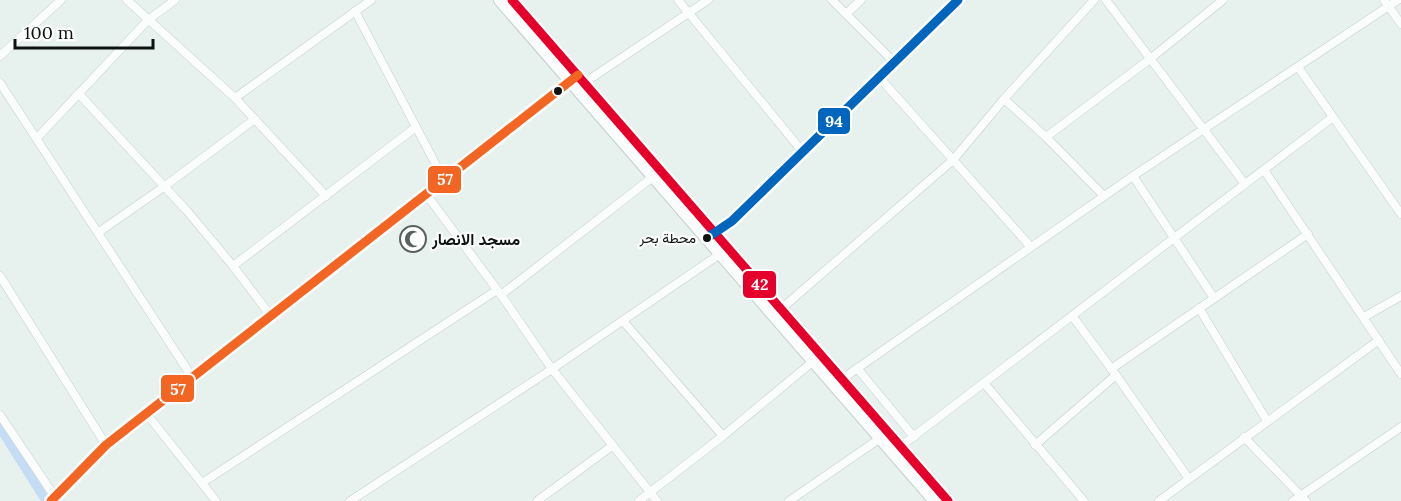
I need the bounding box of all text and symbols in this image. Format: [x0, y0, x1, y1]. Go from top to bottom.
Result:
scale bar [15, 12, 153, 50]
text: 100 m [24, 21, 74, 44]
unlabelled marker [552, 85, 564, 97]
line badge: 94 [817, 107, 851, 135]
text: 94 [825, 111, 843, 131]
line badge: 57 [427, 165, 462, 194]
text: 57 [437, 169, 454, 189]
mosque icon: مسجد الانصار [398, 224, 428, 254]
place label: مسجد الانصار [431, 229, 521, 250]
place label: محطة بحر [639, 229, 696, 247]
marker: محطة بحر [701, 232, 713, 244]
line badge: 42 [742, 270, 777, 299]
text: 42 [751, 274, 769, 294]
line badge: 57 [160, 374, 195, 403]
text: 57 [170, 379, 187, 399]

